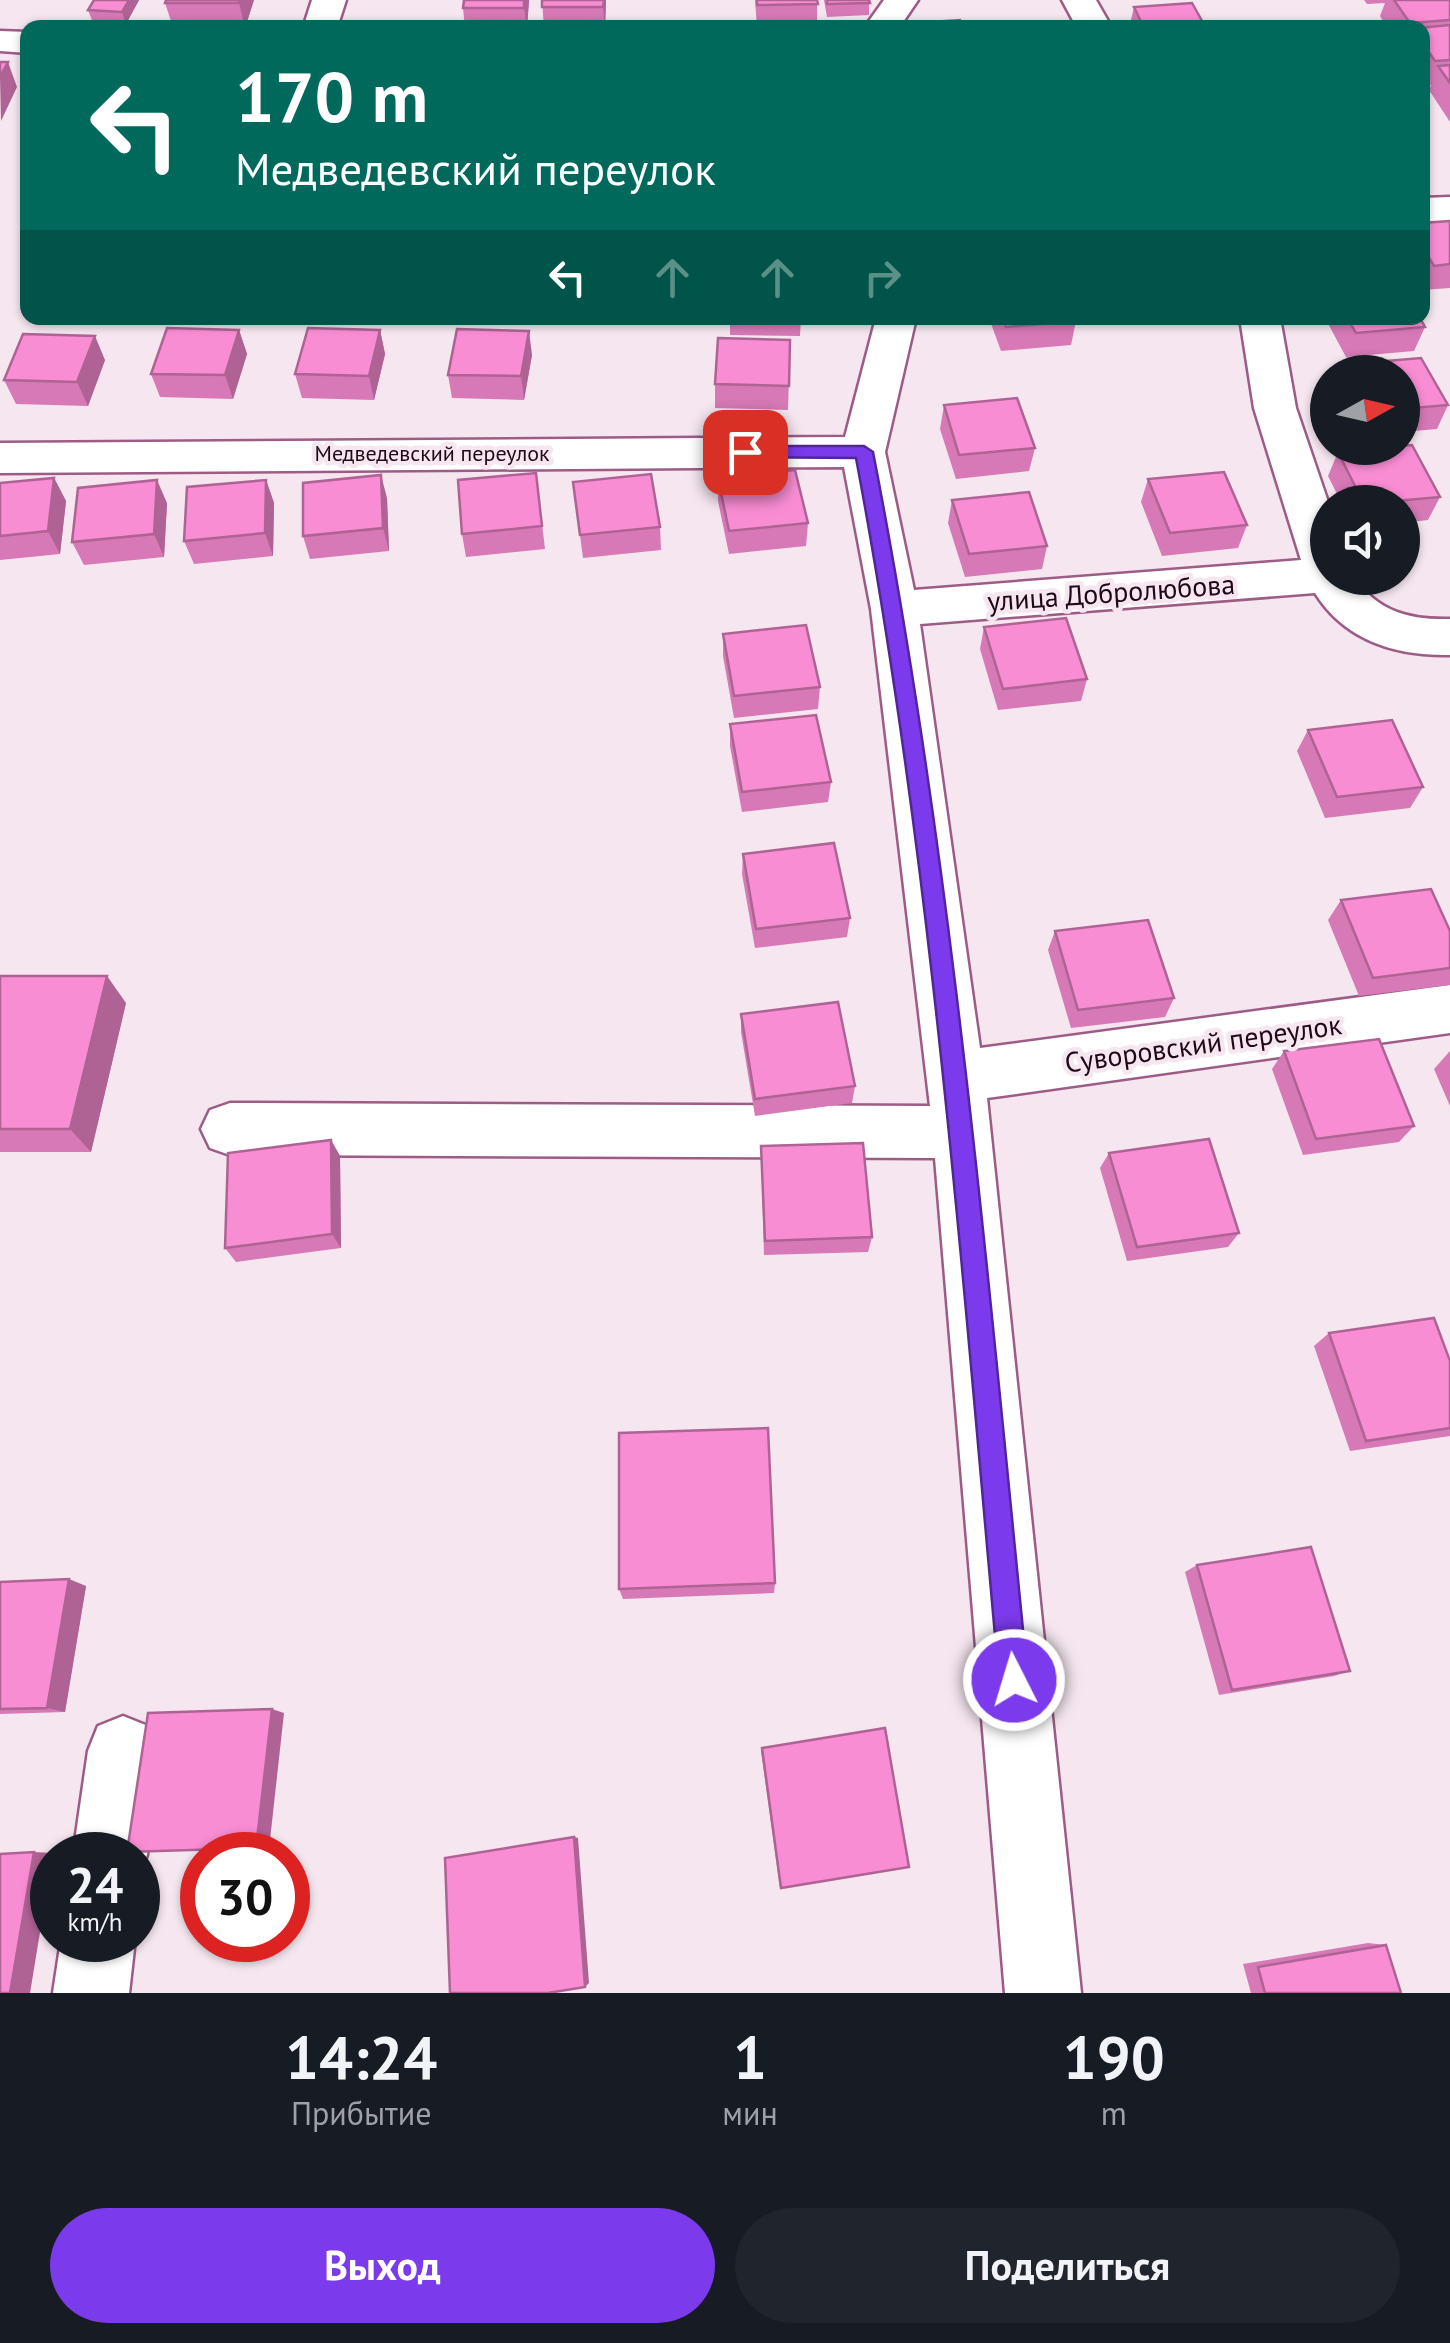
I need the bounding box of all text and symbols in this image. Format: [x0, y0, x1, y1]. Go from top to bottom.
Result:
text: 170 m [235, 51, 428, 141]
icon: left [70, 60, 200, 190]
text: Медведевский переулок [235, 139, 716, 197]
icon: left [540, 250, 595, 305]
icon: ahead [645, 250, 700, 305]
icon: ahead [750, 250, 805, 305]
icon: right [855, 250, 910, 305]
north arrow [1310, 355, 1420, 465]
map controls [1310, 355, 1420, 595]
pin [703, 410, 788, 495]
icon: arrive [718, 425, 773, 480]
street label: Медведевский переулок [314, 439, 550, 467]
button: sound [1310, 485, 1420, 595]
street label: улица Добролюбова [986, 565, 1236, 619]
street label: Суворовский переулок [1062, 1005, 1344, 1081]
position arrow [962, 1628, 1066, 1732]
speed limit sign: 30 [180, 1832, 310, 1962]
text: 24 [67, 1852, 123, 1917]
text: km/h [68, 1906, 122, 1938]
text: 14:24 [285, 2018, 437, 2096]
text: 1 [733, 2018, 767, 2096]
text: 190 [1063, 2018, 1165, 2096]
text: Прибытие [291, 2092, 431, 2134]
text: мин [722, 2092, 778, 2134]
text: m [1101, 2092, 1127, 2134]
button: Выход [50, 2208, 715, 2323]
button: Поделиться [735, 2208, 1400, 2323]

